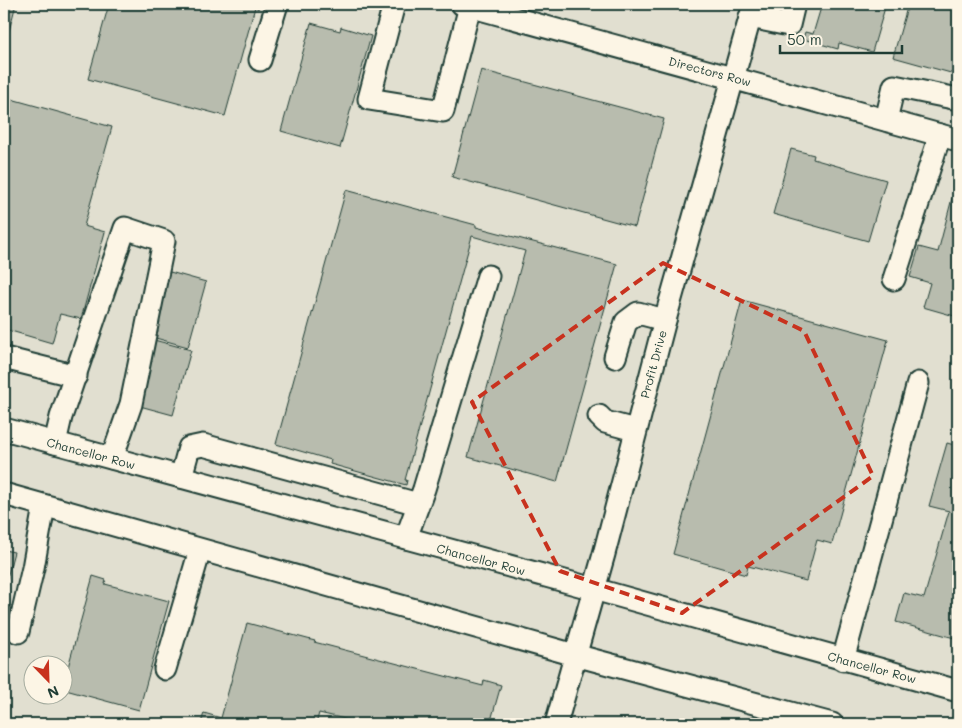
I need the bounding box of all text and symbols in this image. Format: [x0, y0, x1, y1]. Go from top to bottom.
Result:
scale bar [780, 22, 902, 54]
text: 50 m [787, 29, 822, 49]
street label: Directors Row [667, 52, 753, 90]
street label: Profit Drive [636, 328, 670, 400]
street label: Chancellor Row [45, 433, 137, 473]
street label: Chancellor Row [435, 539, 527, 579]
street label: Chancellor Row [826, 647, 918, 687]
north arrow [22, 656, 72, 706]
text: N [45, 682, 62, 703]

